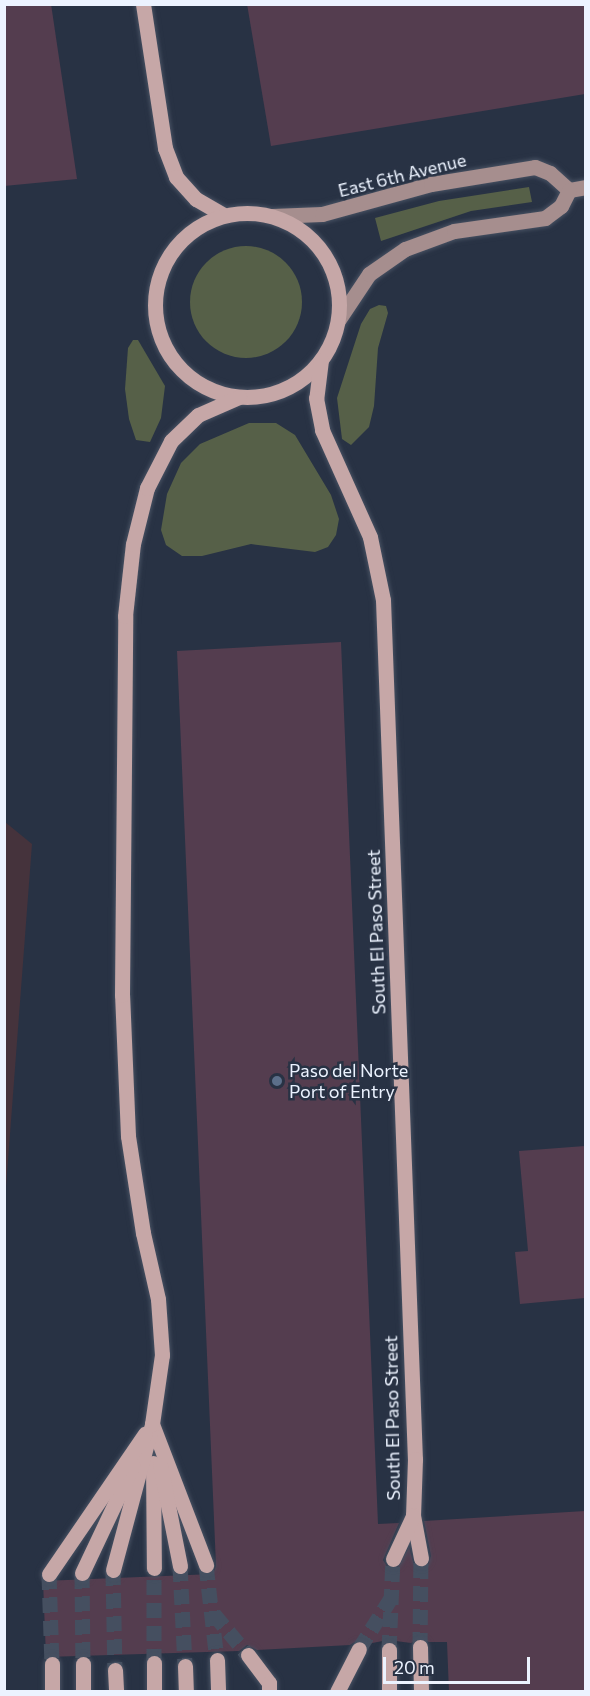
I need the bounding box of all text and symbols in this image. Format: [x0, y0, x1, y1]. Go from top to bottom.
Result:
street label: East 6th Avenue [336, 149, 468, 201]
street label: South El Paso Street [362, 849, 390, 1015]
place label: Paso del Norte Port of Entry [289, 1060, 408, 1102]
marker: Paso del Norte Port of Entry [270, 1074, 284, 1088]
street label: South El Paso Street [380, 1335, 404, 1501]
scale bar [386, 1645, 533, 1683]
text: 20 m [394, 1656, 435, 1678]

